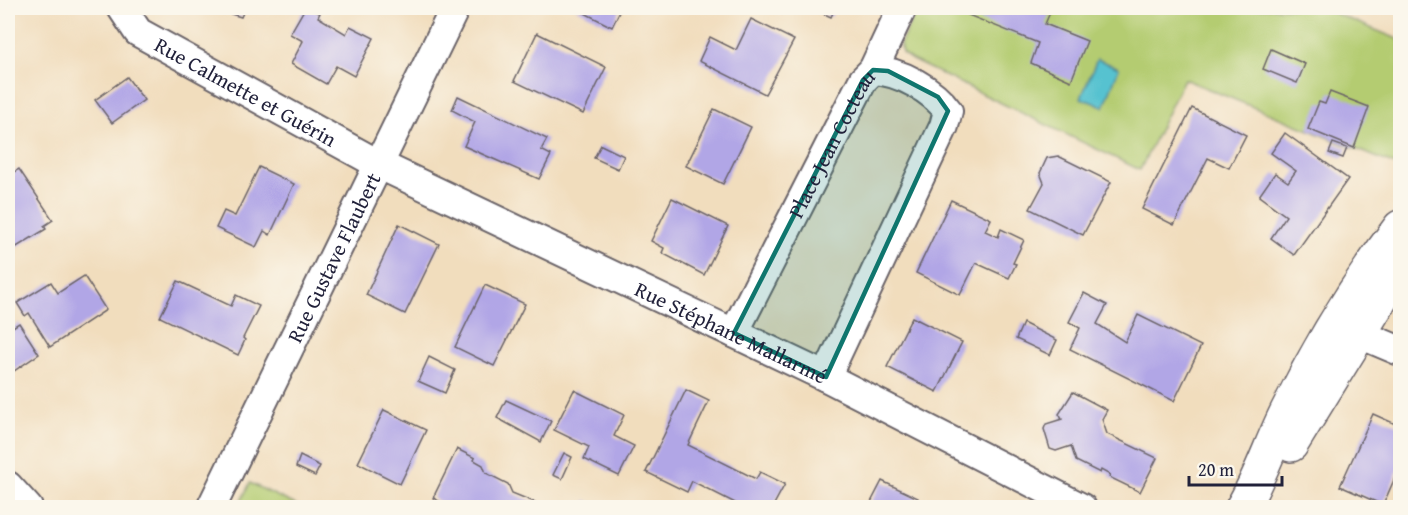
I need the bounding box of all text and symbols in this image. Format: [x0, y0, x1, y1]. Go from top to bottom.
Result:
street label: Rue Calmette et Guérin [149, 29, 343, 154]
street label: Place Jean Cocteau [780, 61, 882, 223]
street label: Rue Gustave Flaubert [279, 166, 388, 348]
street label: Rue Stéphane Mallarmé [630, 273, 833, 391]
scale bar [1189, 449, 1282, 487]
text: 20 m [1198, 456, 1234, 483]

